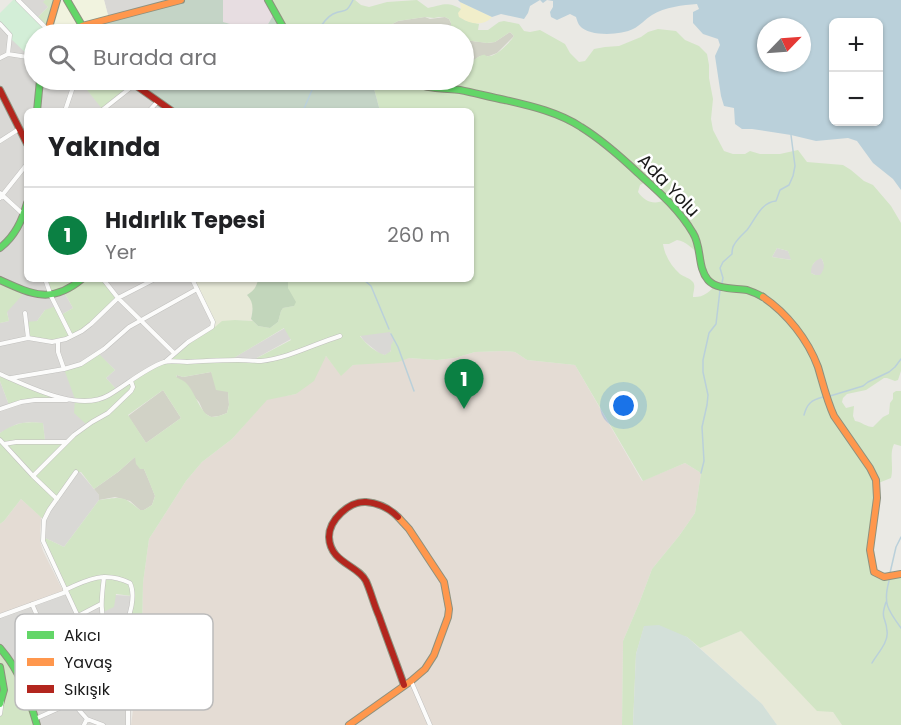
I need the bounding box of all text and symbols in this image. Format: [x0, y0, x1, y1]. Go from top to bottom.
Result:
north arrow [757, 18, 811, 72]
map controls [829, 18, 883, 126]
button: + [829, 18, 883, 72]
search box [24, 24, 474, 90]
icon: search [45, 41, 78, 74]
text: Burada ara [93, 42, 217, 73]
button: − [829, 72, 883, 126]
text: Yakında [48, 129, 160, 165]
street label: Ada Yolu [632, 148, 706, 222]
text: Hıdırlık Tepesi [105, 205, 265, 236]
text: 1 [64, 221, 71, 249]
text: 260 m [387, 221, 450, 249]
text: Yer [105, 238, 137, 266]
pin: 1 [444, 360, 484, 409]
your location [609, 391, 638, 420]
legend [15, 614, 213, 710]
text: Akıcı [64, 624, 101, 647]
text: Yavaş [64, 651, 112, 674]
text: Sıkışık [64, 678, 111, 701]

